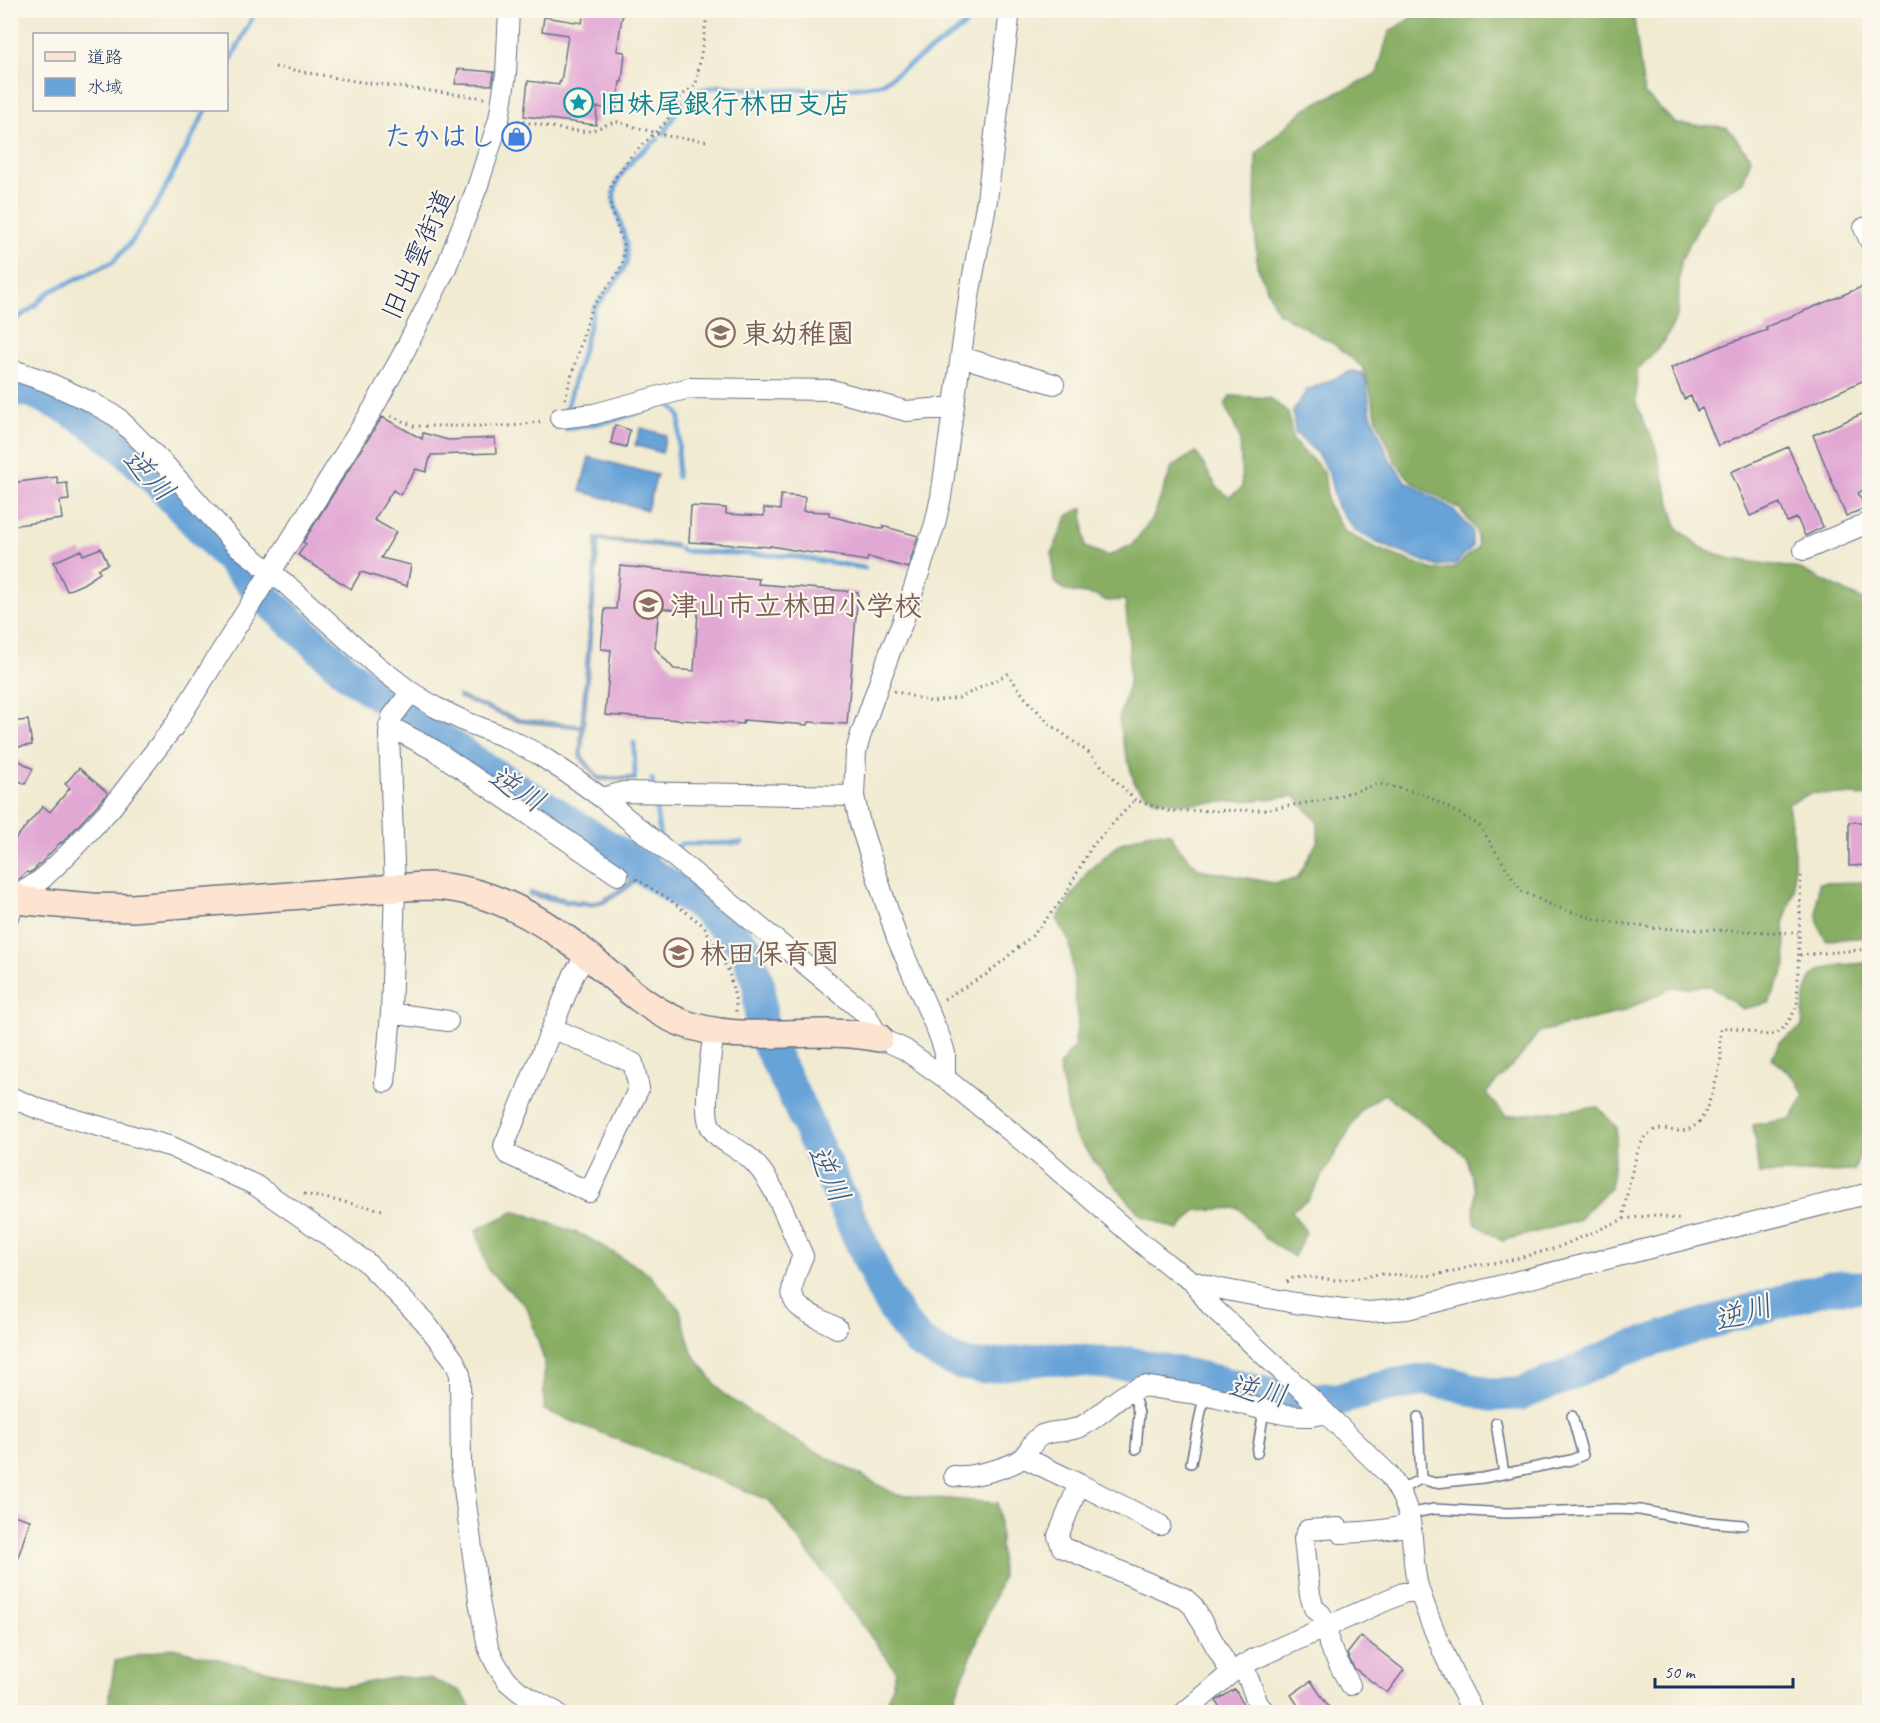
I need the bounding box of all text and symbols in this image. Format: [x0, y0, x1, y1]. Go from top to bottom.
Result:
legend [33, 33, 228, 111]
text: 道路 [87, 46, 123, 68]
text: 水域 [87, 76, 123, 98]
place label: 旧妹尾銀行林田支店 [599, 86, 851, 121]
place icon: 旧妹尾銀行林田支店 [562, 87, 594, 119]
place label: たかはし [384, 119, 496, 154]
shop icon: たかはし [501, 120, 533, 152]
street label: 旧出雲街道 [373, 183, 462, 325]
place label: 東幼稚園 [742, 316, 854, 351]
school or university icon: 東幼稚園 [705, 317, 737, 349]
water label: 逆川 [114, 440, 184, 510]
place label: 津山市立林田小学校 [670, 588, 922, 623]
school or university icon: 津山市立林田小学校 [633, 589, 665, 621]
water label: 逆川 [481, 757, 553, 821]
place label: 林田保育園 [699, 936, 839, 971]
school or university icon: 林田保育園 [662, 937, 694, 969]
water label: 逆川 [799, 1139, 859, 1209]
water label: 逆川 [1709, 1286, 1777, 1340]
water label: 逆川 [1225, 1367, 1291, 1415]
scale bar [1655, 1651, 1793, 1689]
text: 50 m [1664, 1661, 1697, 1683]

